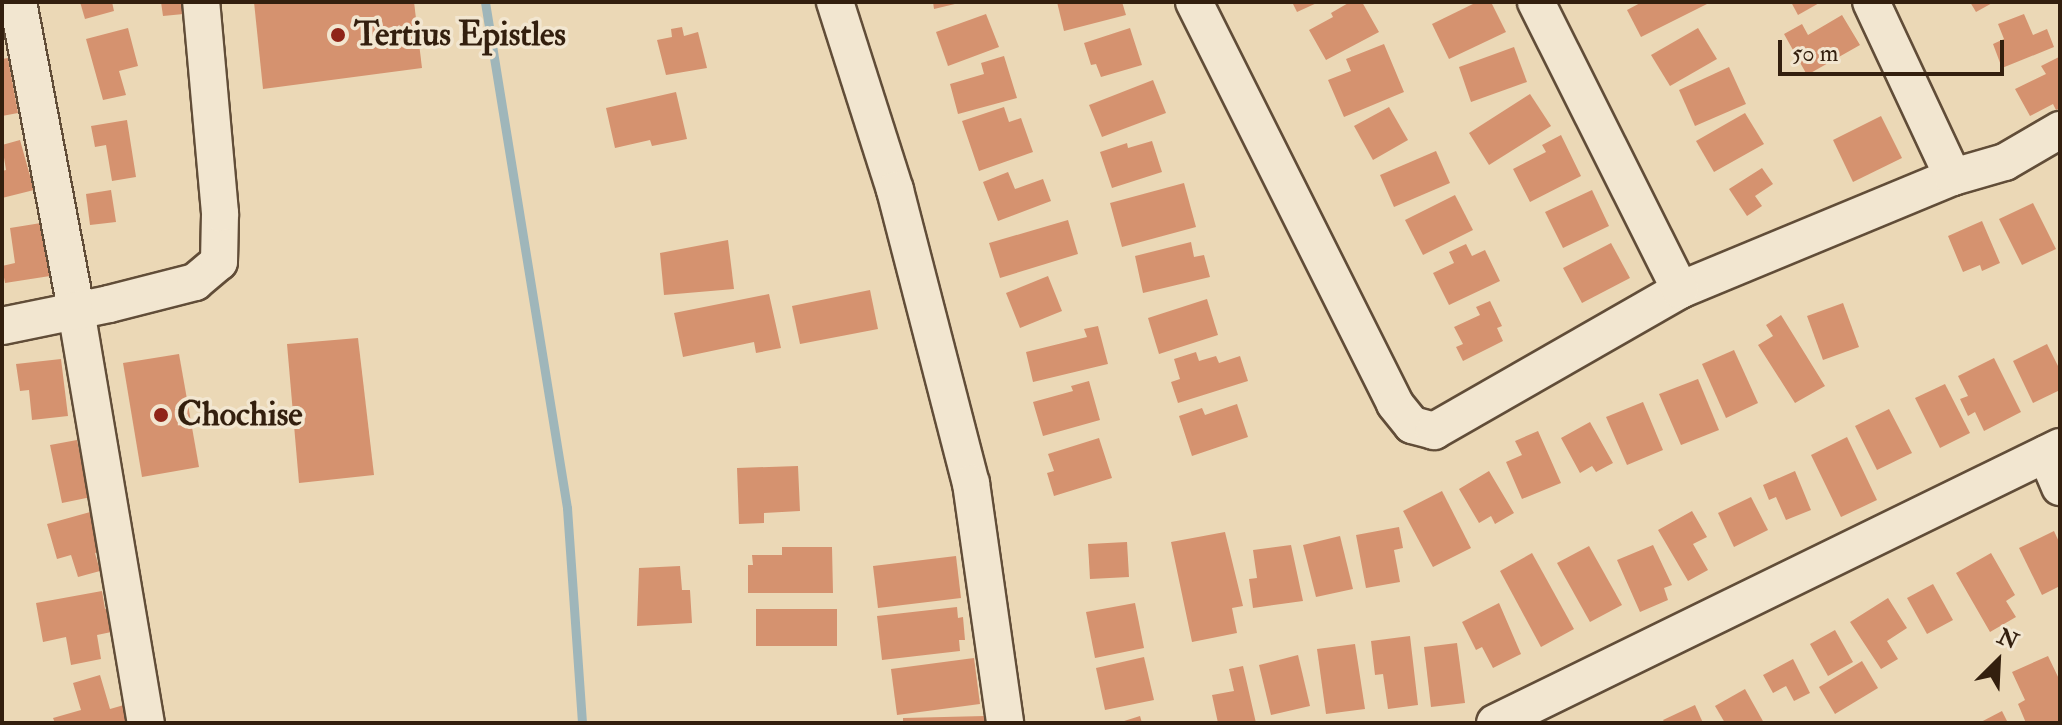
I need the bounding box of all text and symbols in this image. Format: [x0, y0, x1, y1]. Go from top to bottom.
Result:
place label: Tertius Epistles [354, 15, 566, 55]
scale bar [1782, 24, 2008, 74]
marker: Tertius Epistles [329, 26, 347, 44]
text: 50 m [1792, 38, 1838, 69]
place label: Chochise [177, 395, 303, 435]
marker: Chochise [152, 406, 170, 424]
north arrow [1958, 621, 2038, 701]
text: N [1993, 622, 2022, 656]

